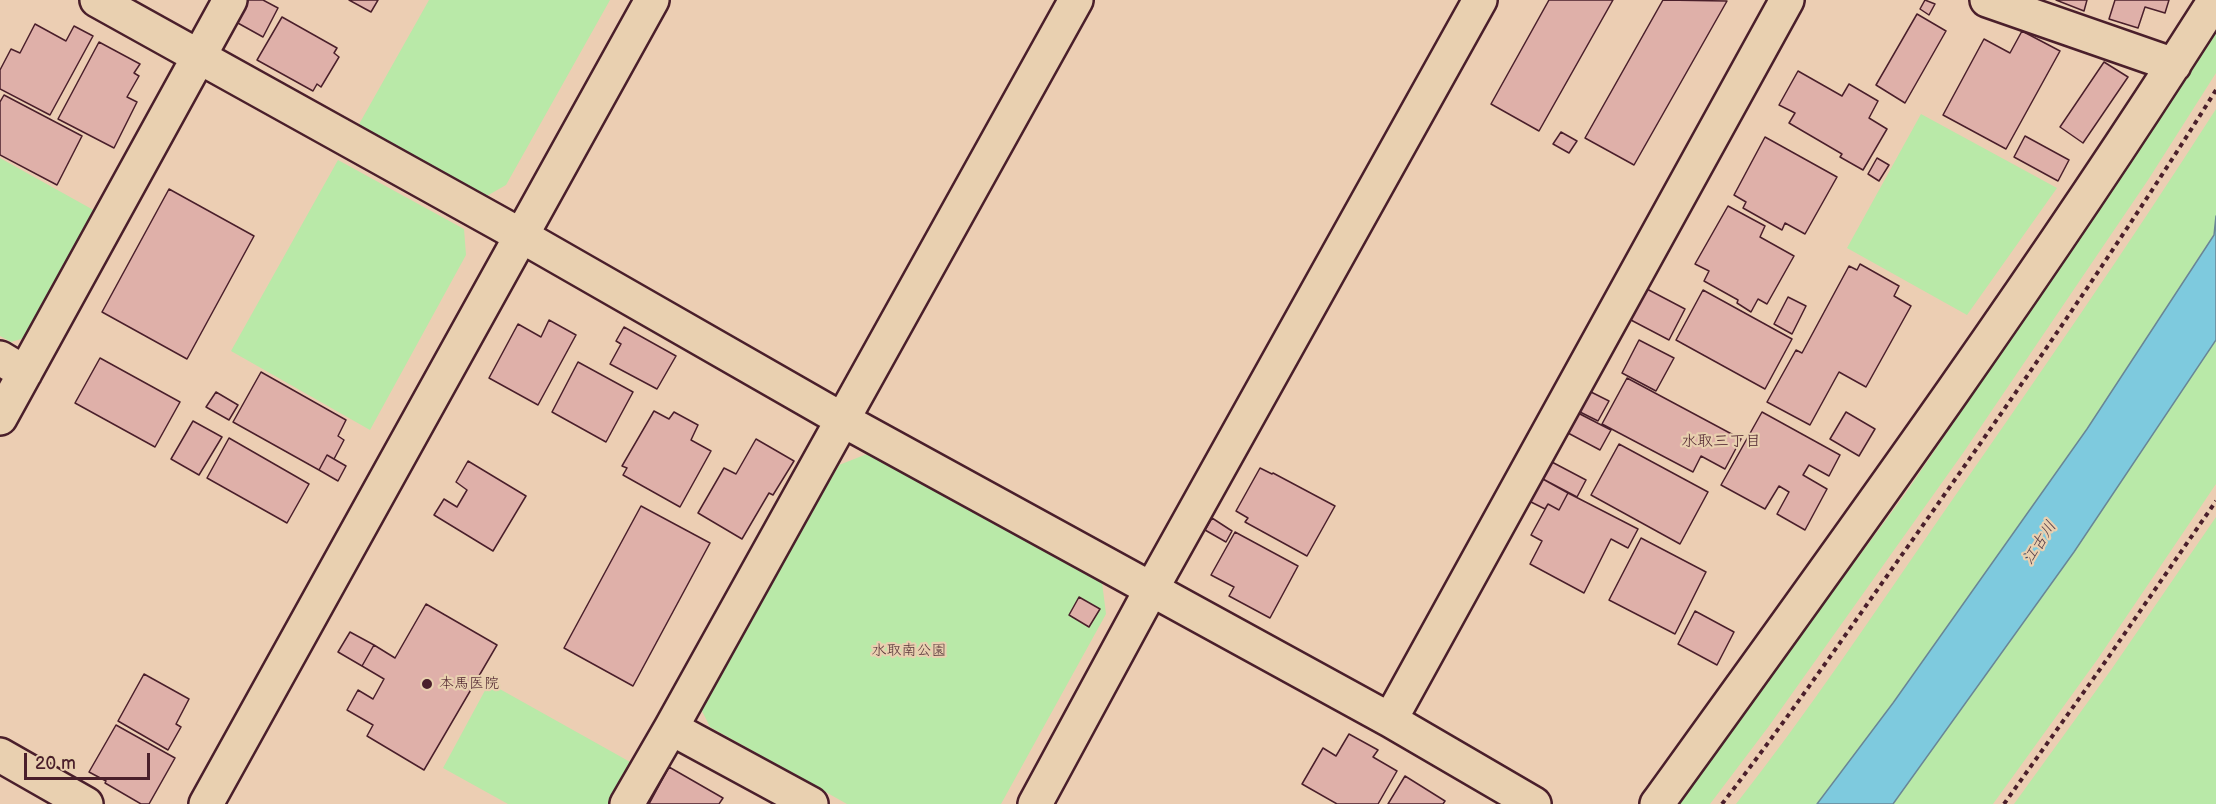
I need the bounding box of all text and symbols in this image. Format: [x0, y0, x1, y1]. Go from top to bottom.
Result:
district label: 水取三丁目 [1681, 432, 1761, 452]
water label: 江古川 [2019, 518, 2061, 568]
park label: 水取南公園 [872, 642, 946, 660]
place label: 本馬医院 [439, 675, 499, 693]
marker: 本馬医院 [420, 677, 434, 691]
scale bar [27, 741, 153, 779]
text: 20 m [35, 753, 76, 774]

